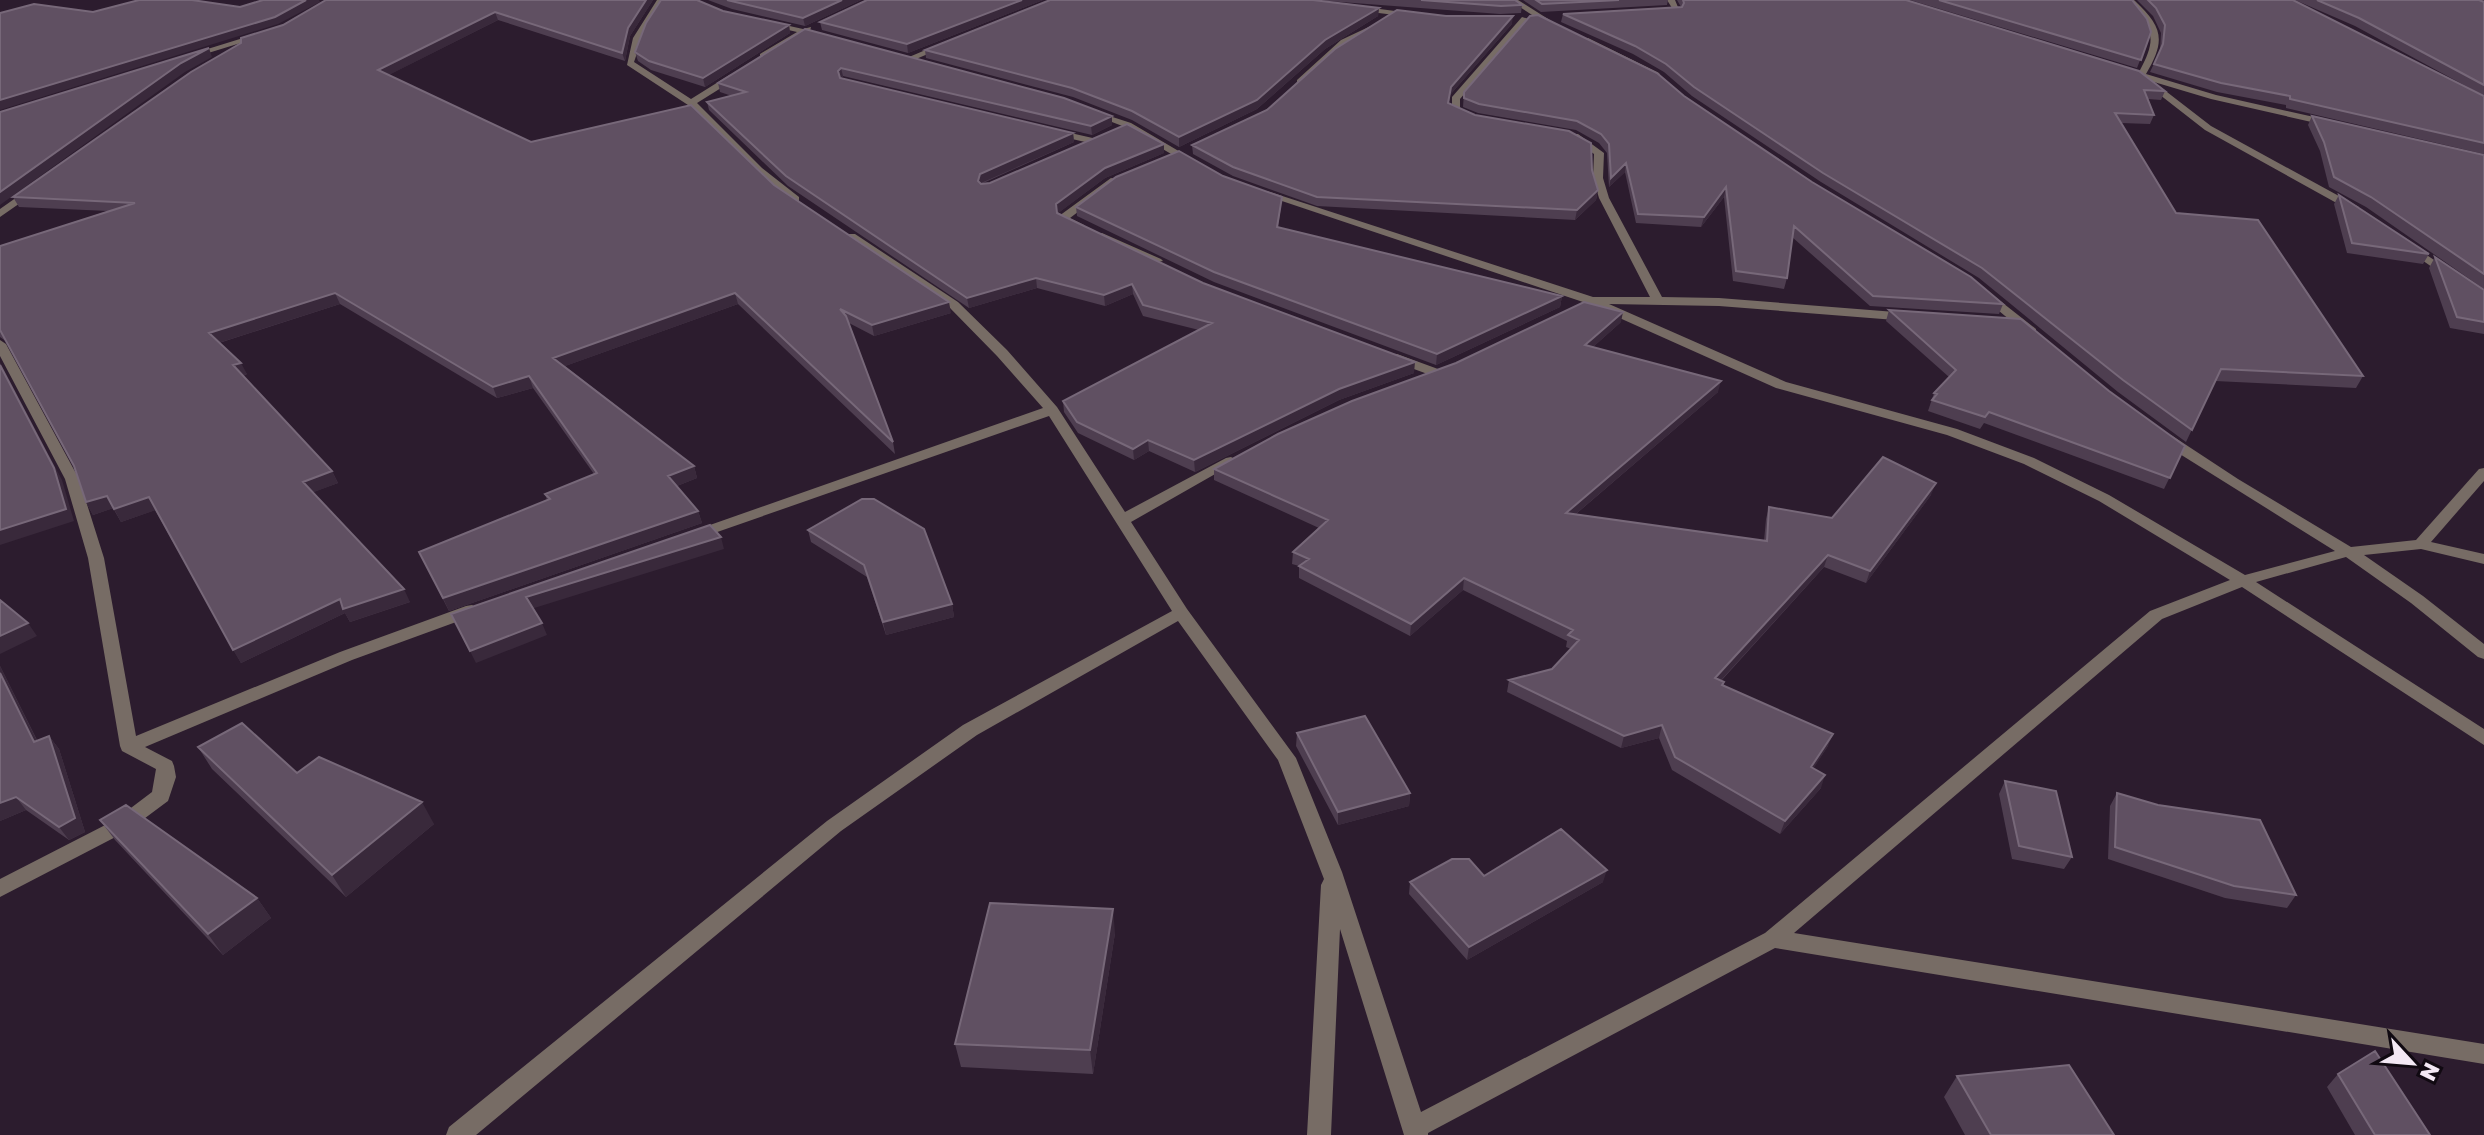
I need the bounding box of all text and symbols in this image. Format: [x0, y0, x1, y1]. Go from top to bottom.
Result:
north arrow [2372, 1023, 2452, 1103]
text: N [2415, 1059, 2446, 1085]

